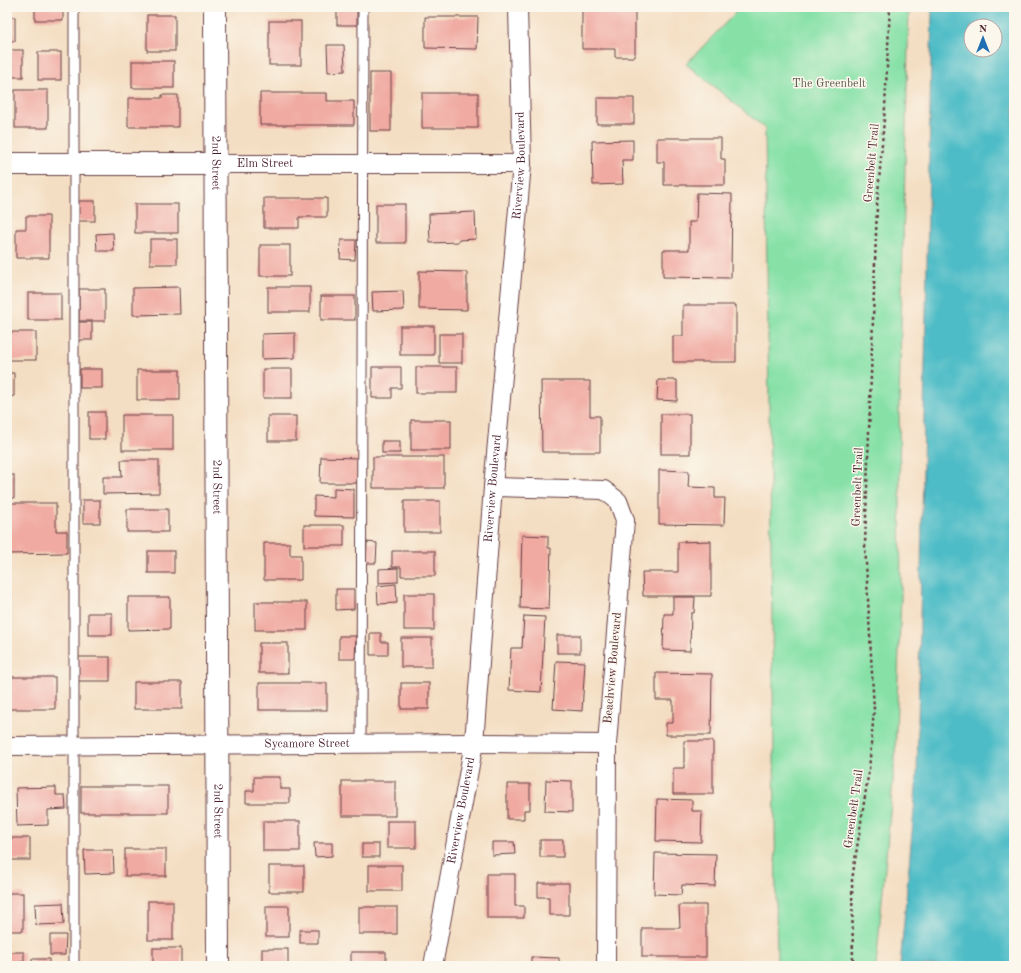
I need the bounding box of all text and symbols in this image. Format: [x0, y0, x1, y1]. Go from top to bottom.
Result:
north arrow [963, 18, 1003, 58]
text: N [979, 24, 988, 35]
park label: The Greenbelt [792, 78, 866, 90]
street label: Riverview Boulevard [511, 111, 528, 220]
street label: Greenbelt Trail [863, 123, 881, 203]
street label: 2nd Street [209, 136, 222, 190]
street label: Elm Street [237, 158, 293, 170]
street label: Riverview Boulevard [483, 434, 504, 543]
street label: Greenbelt Trail [851, 447, 865, 527]
street label: 2nd Street [210, 460, 223, 514]
street label: Beachview Boulevard [602, 612, 624, 724]
street label: Sycamore Street [264, 738, 350, 750]
street label: Riverview Boulevard [446, 756, 477, 865]
street label: Greenbelt Trail [843, 769, 865, 849]
street label: 2nd Street [211, 784, 224, 838]

